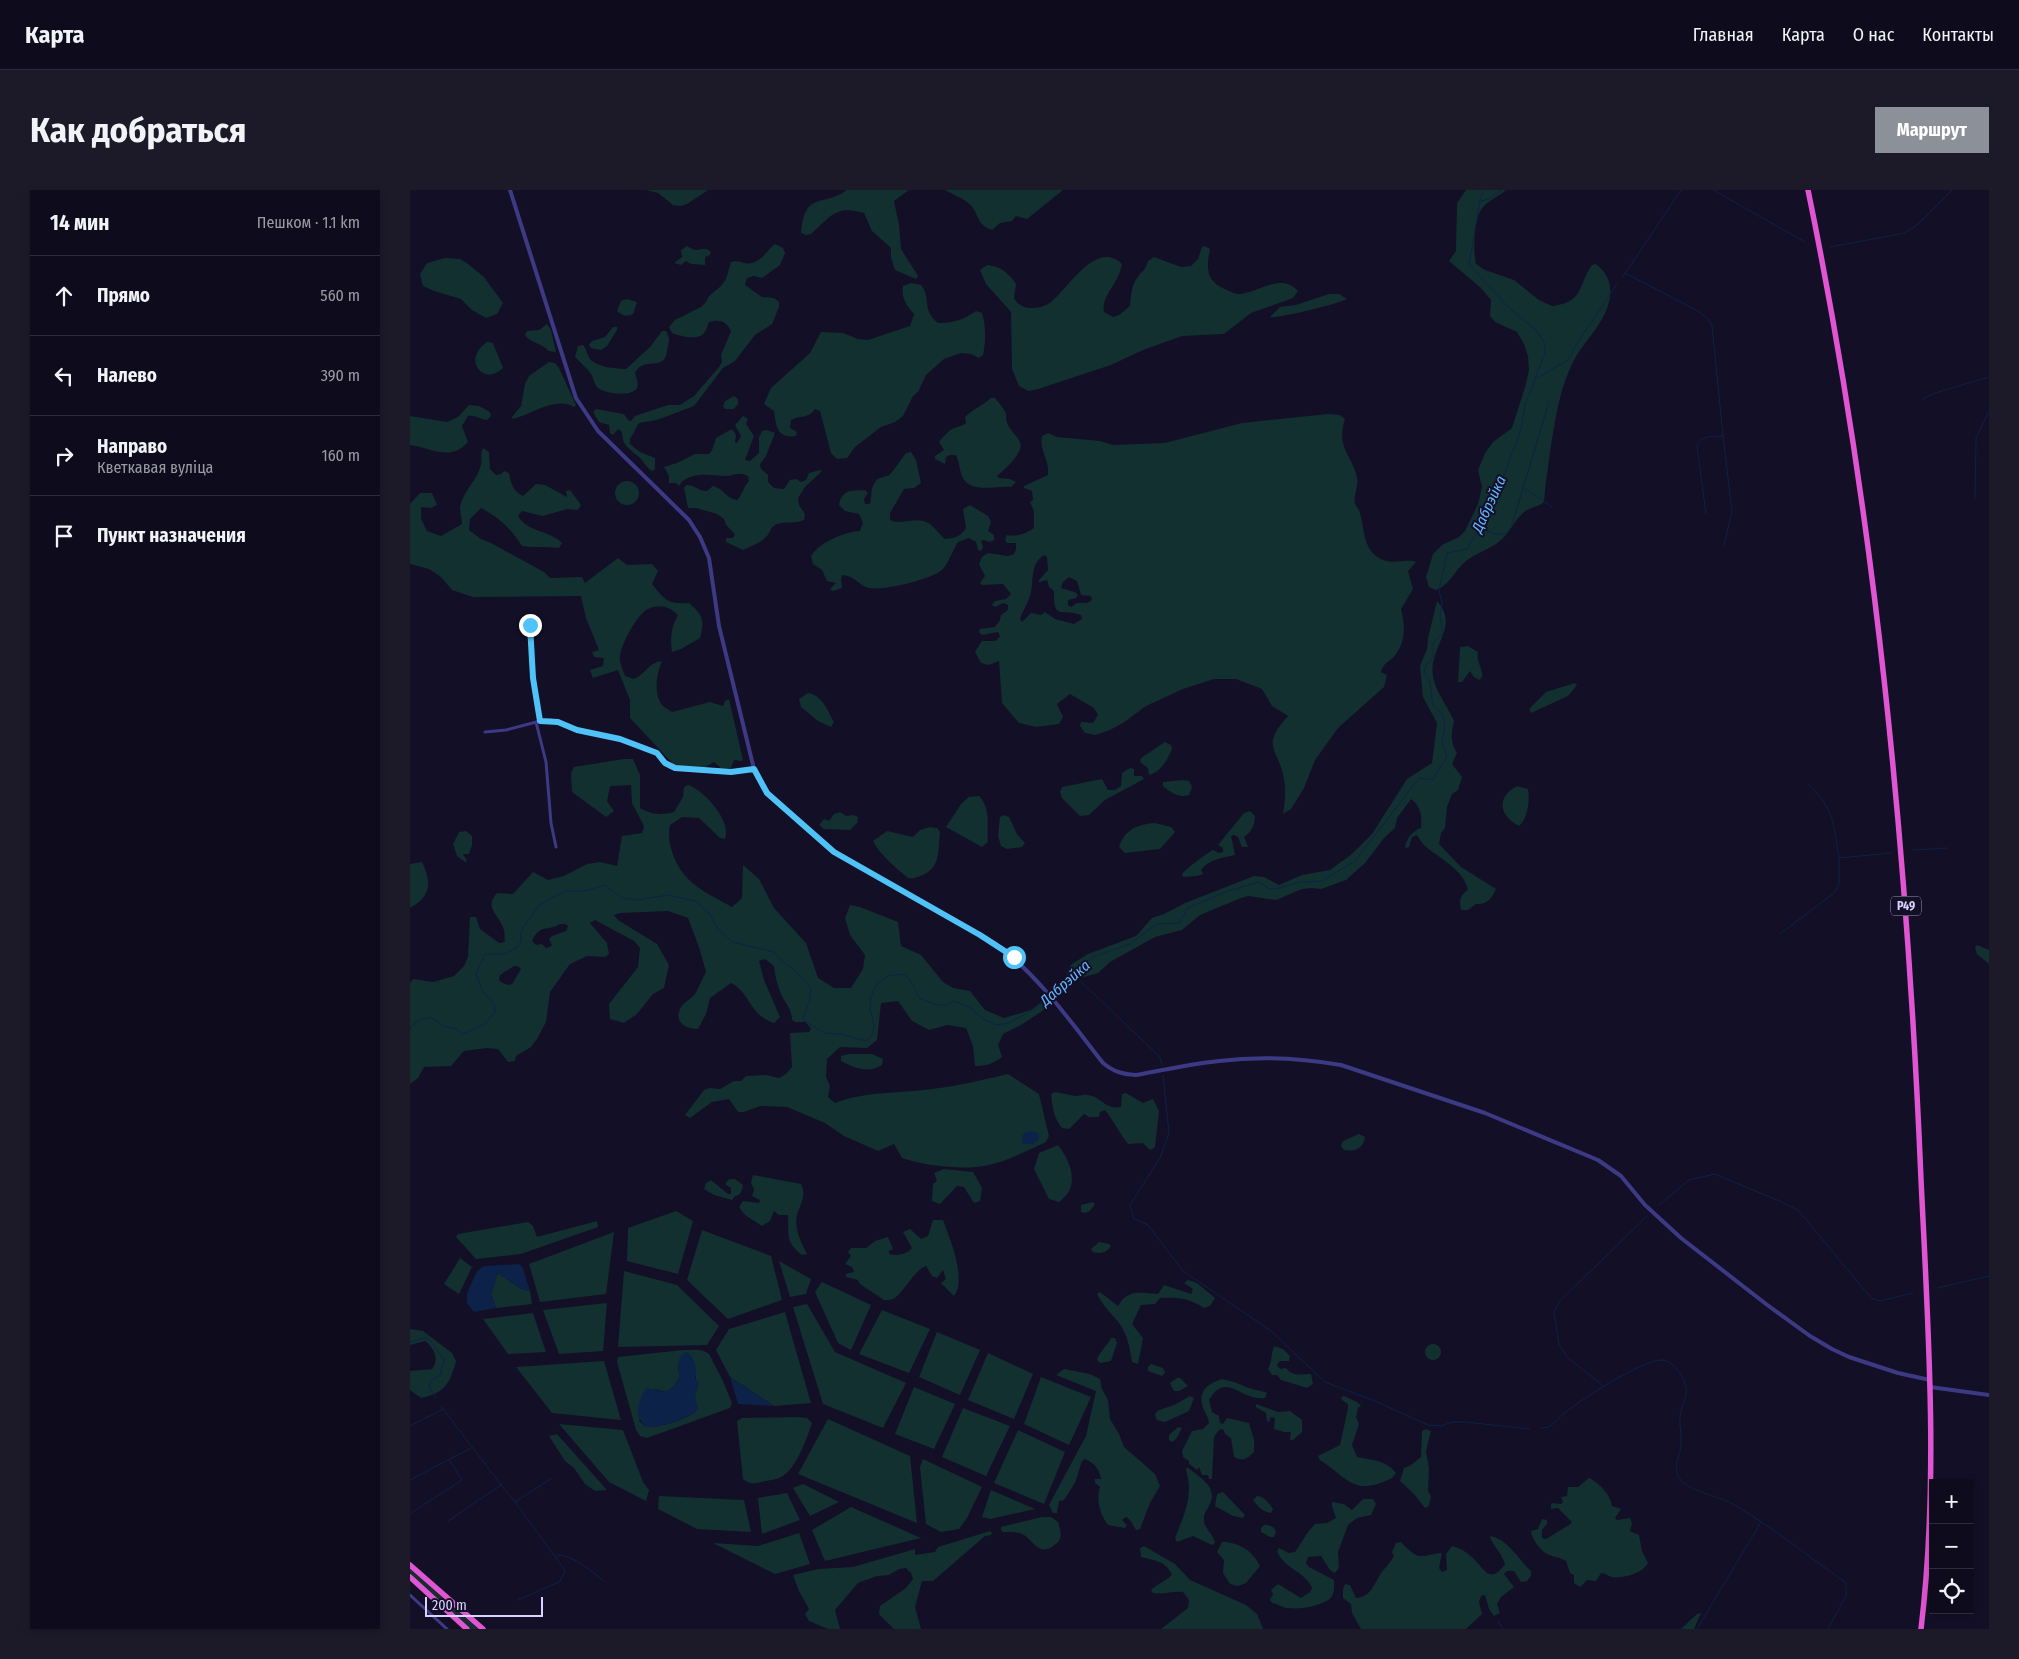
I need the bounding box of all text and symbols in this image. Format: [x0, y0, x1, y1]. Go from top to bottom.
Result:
text: Карта [25, 21, 84, 49]
text: Главная [1693, 24, 1754, 46]
text: Карта [1782, 24, 1825, 46]
text: О нас [1853, 24, 1894, 46]
text: Контакты [1922, 24, 1994, 46]
button: Маршрут [1875, 107, 1989, 153]
text: Как добраться [30, 109, 247, 151]
text: 14 мин [50, 210, 109, 236]
text: Пешком · 1.1 km [257, 213, 360, 232]
icon: ahead [50, 282, 78, 310]
text: Прямо [97, 284, 150, 307]
text: 560 m [320, 286, 360, 305]
icon: left [50, 362, 78, 390]
text: Налево [97, 364, 157, 387]
text: 390 m [321, 366, 360, 385]
text: Направо [97, 435, 167, 458]
icon: right [50, 442, 78, 470]
text: 160 m [321, 446, 360, 465]
text: Кветкавая вуліца [97, 458, 213, 477]
water label: Дабрэйка [1467, 473, 1510, 537]
icon: arrive [50, 522, 78, 550]
text: Пункт назначения [97, 524, 246, 547]
route end [519, 614, 542, 637]
road number: Р49 [1891, 896, 1921, 916]
route start [1003, 946, 1026, 969]
water label: Дабрэйка [1035, 956, 1094, 1011]
map controls [1929, 1479, 1974, 1614]
button: + [1929, 1479, 1974, 1524]
button: − [1929, 1524, 1974, 1569]
button: locate [1929, 1569, 1974, 1614]
scale bar [425, 1594, 542, 1617]
text: 200 m [432, 1597, 467, 1614]

